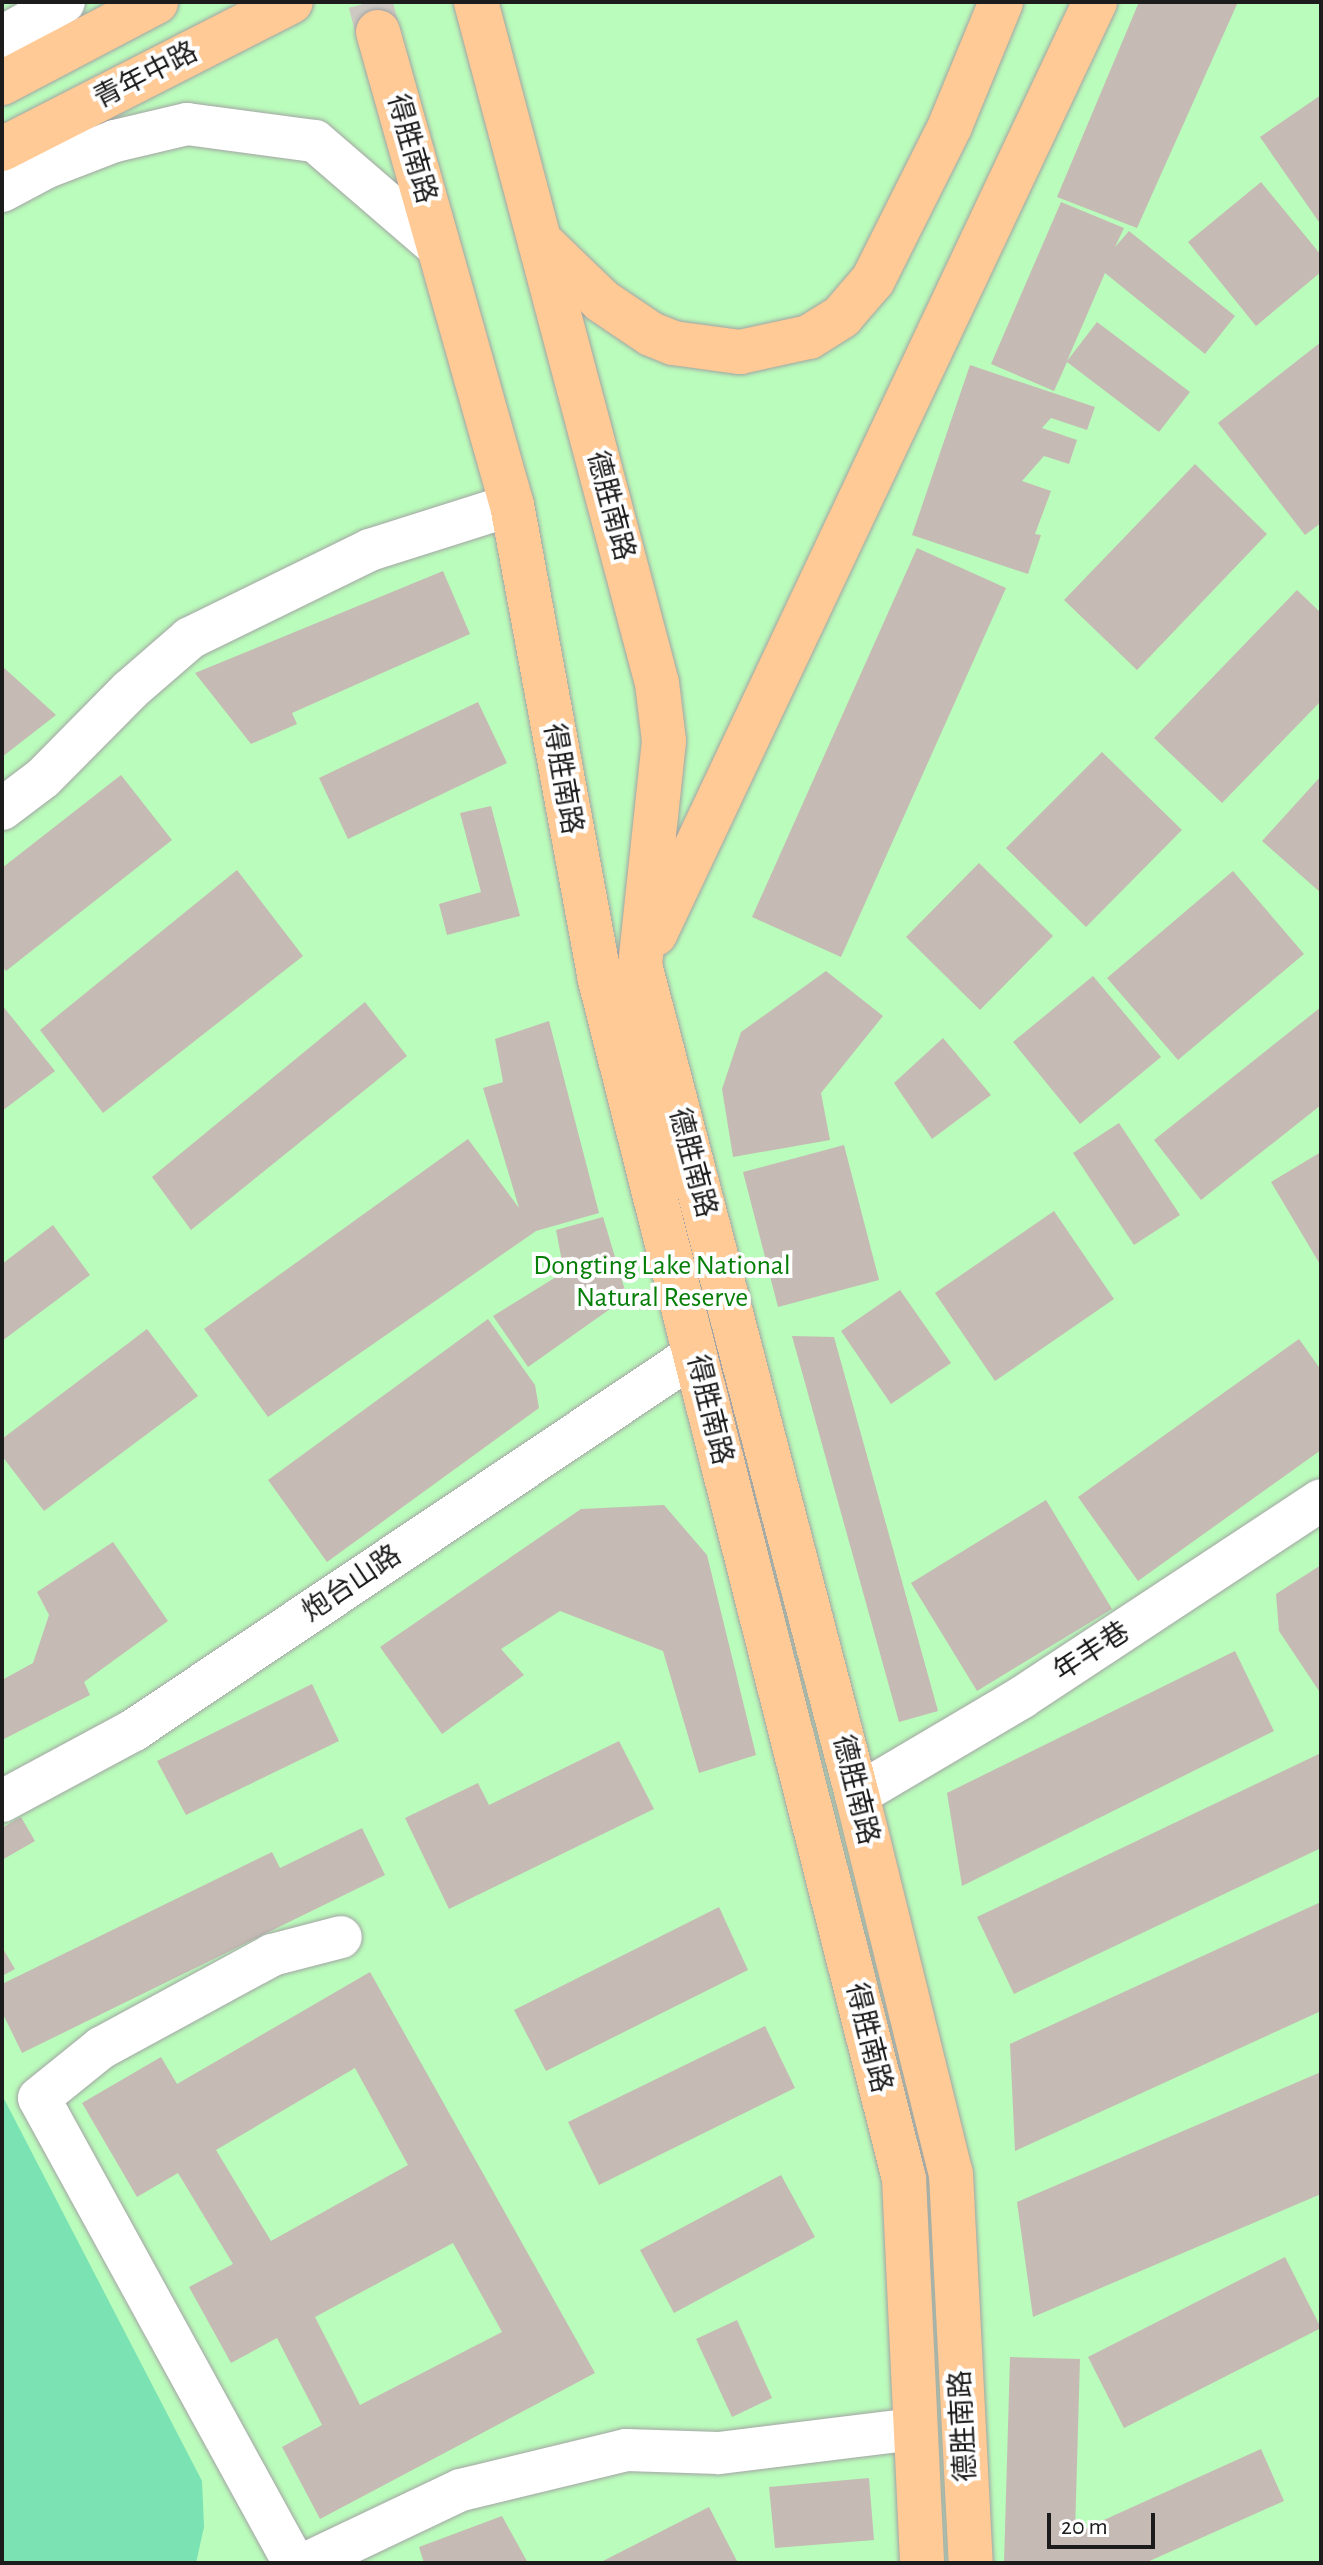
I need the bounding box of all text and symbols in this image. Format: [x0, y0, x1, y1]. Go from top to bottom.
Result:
street label: 青年中路 [88, 36, 204, 116]
street label: 得胜南路 [379, 91, 443, 207]
street label: 德胜南路 [579, 448, 641, 564]
street label: 得胜南路 [536, 721, 588, 837]
street label: 德胜南路 [661, 1105, 723, 1221]
park label: Dongting Lake National Natural Reserve [533, 1249, 791, 1315]
street label: 得胜南路 [679, 1352, 739, 1468]
street label: 炮台山路 [296, 1539, 408, 1629]
street label: 年丰巷 [1048, 1615, 1136, 1689]
street label: 德胜南路 [825, 1732, 885, 1848]
street label: 得胜南路 [838, 1980, 898, 2096]
street label: 德胜南路 [944, 2369, 984, 2483]
scale bar [1051, 2497, 1159, 2547]
text: 20 m [1061, 2515, 1108, 2539]

